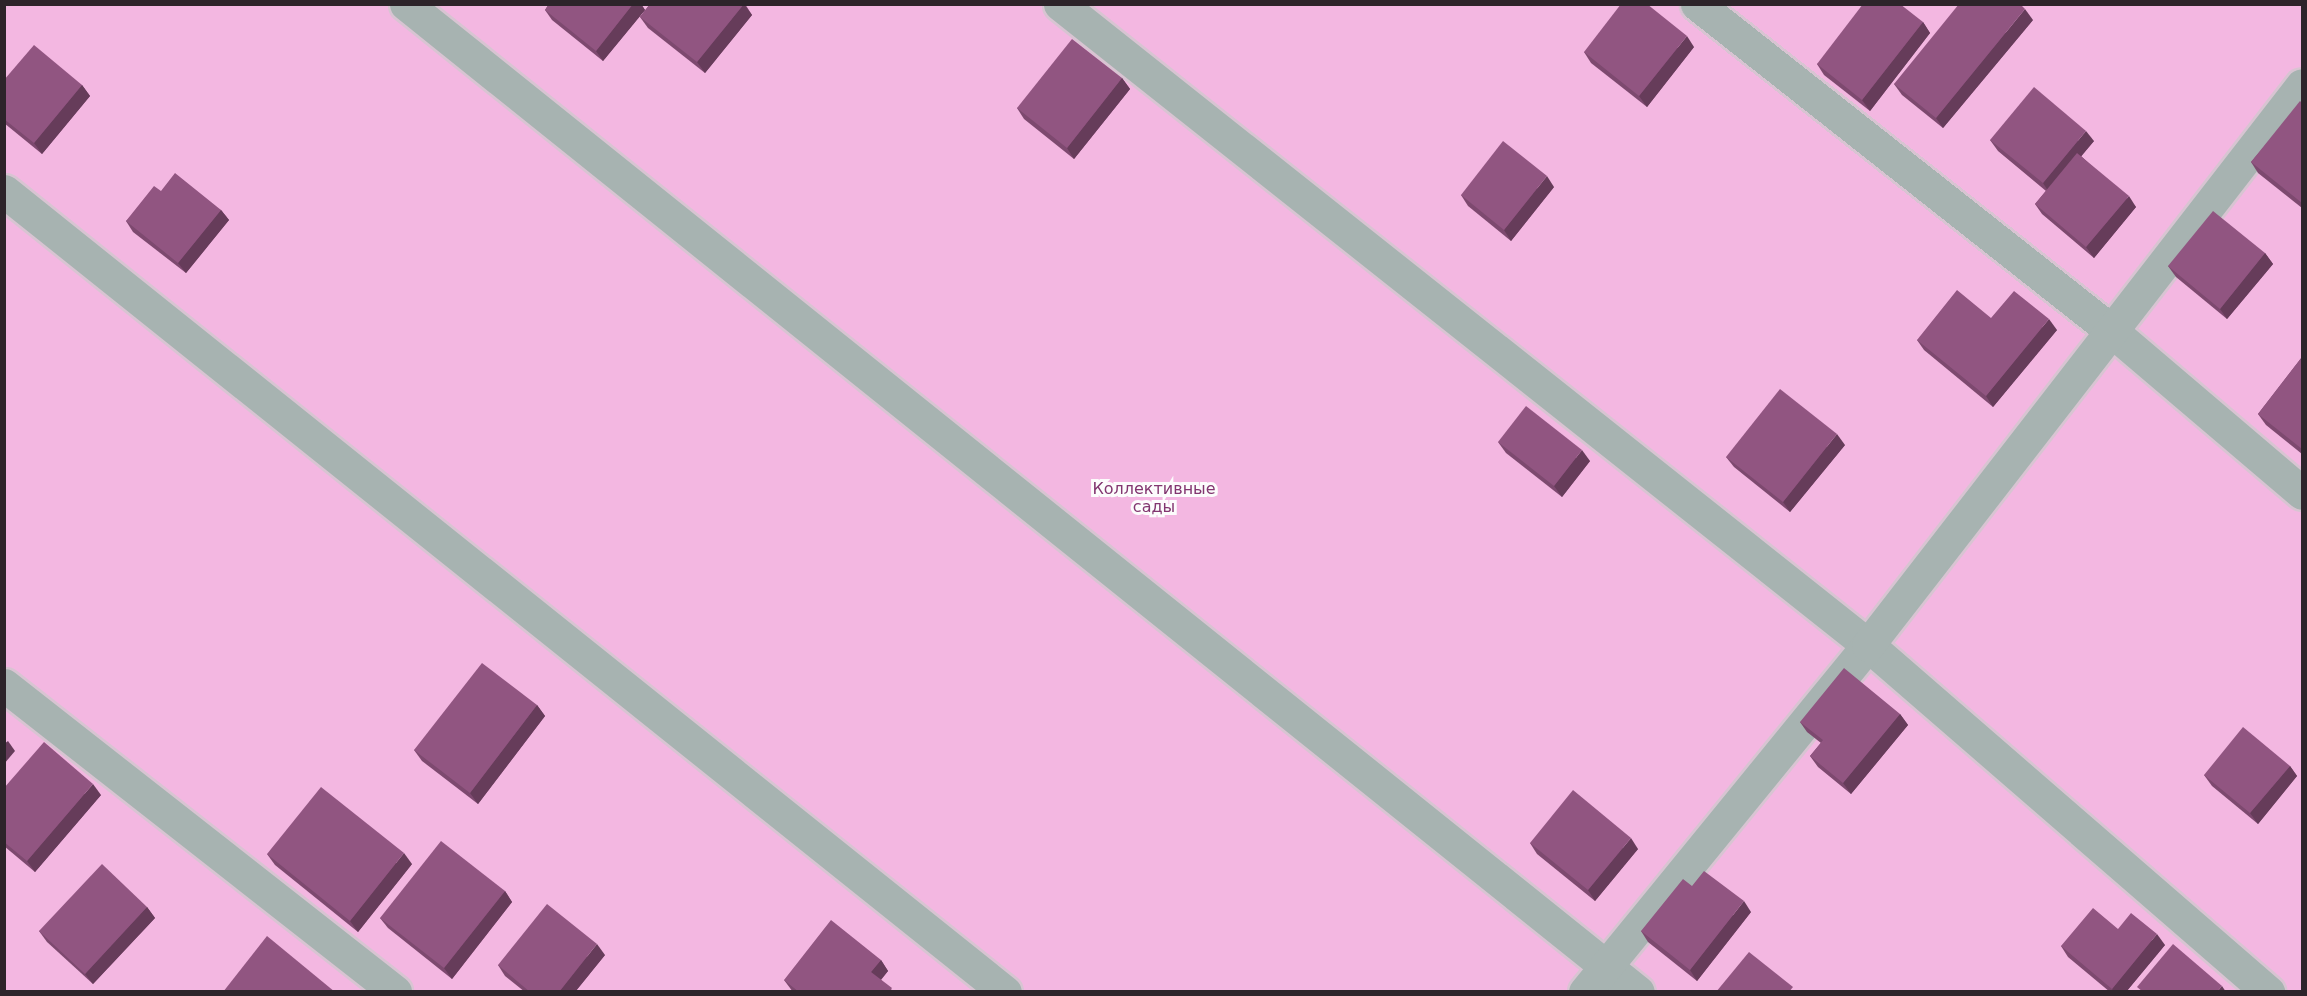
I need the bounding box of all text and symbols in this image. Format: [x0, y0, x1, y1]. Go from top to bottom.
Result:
park label: Коллективные сады [1092, 479, 1216, 517]

